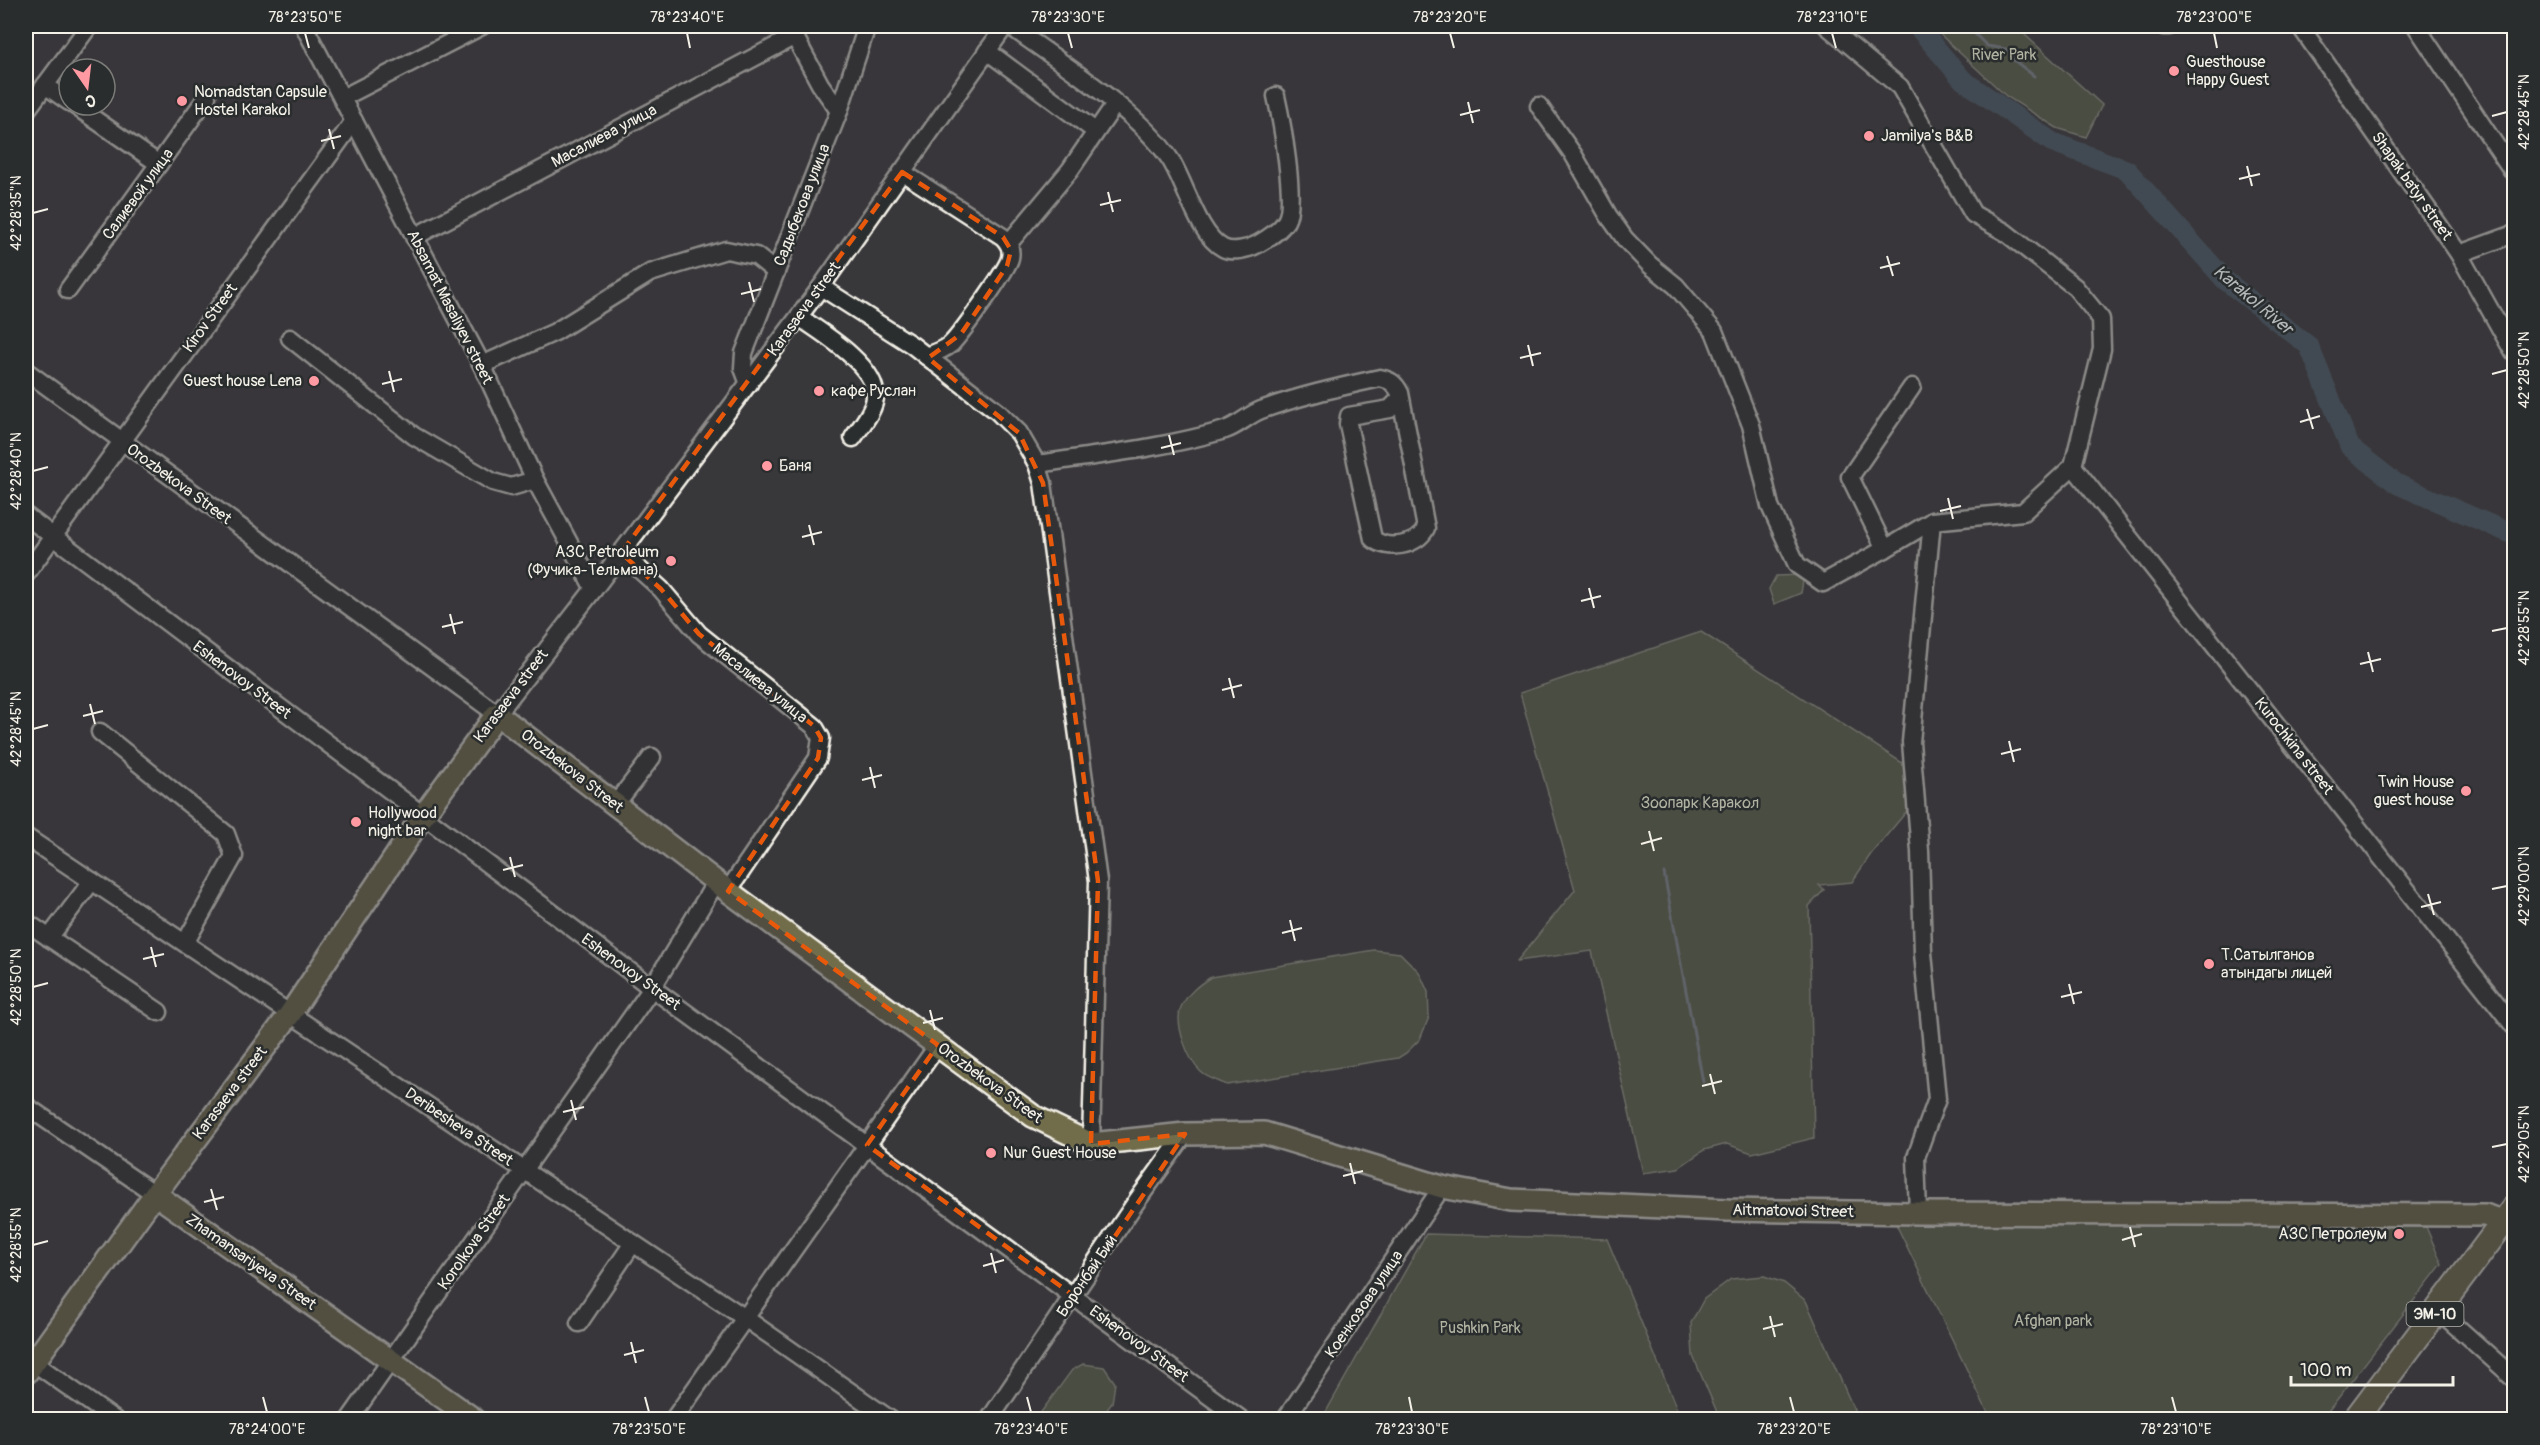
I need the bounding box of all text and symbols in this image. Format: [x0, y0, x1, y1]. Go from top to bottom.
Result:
text: 78°23'50"E [268, 8, 342, 27]
text: 78°23'40"E [650, 8, 724, 27]
text: 78°23'30"E [1031, 8, 1105, 27]
text: 78°23'20"E [1413, 8, 1487, 27]
text: 78°23'10"E [1796, 8, 1868, 27]
text: 78°23'00"E [2176, 8, 2252, 27]
park label: River Park [1972, 45, 2037, 65]
place label: Guesthouse Happy Guest [2186, 52, 2270, 90]
north arrow [57, 57, 117, 117]
marker: Guesthouse Happy Guest [2167, 64, 2181, 78]
text: 42°28'45"N [2515, 74, 2534, 150]
place label: Nomadstan Capsule Hostel Karakol [194, 82, 327, 120]
text: С [83, 90, 98, 112]
marker: Nomadstan Capsule Hostel Karakol [175, 94, 189, 108]
street label: Масалиева улица [548, 100, 660, 172]
place label: Jamilya's B&B [1881, 126, 1973, 146]
street label: Shapak batyr street [2367, 128, 2457, 245]
marker: Jamilya's B&B [1862, 129, 1876, 143]
street label: Садыбекова улица [769, 141, 835, 269]
street label: Салиевой улица [98, 144, 178, 244]
text: 42°28'35"N [7, 175, 26, 251]
street label: Absamat Masaliyev street [402, 226, 498, 388]
street label: Karasaeva street [763, 257, 845, 360]
water label: Karakol River [2208, 260, 2299, 342]
street label: Kirov Street [178, 279, 242, 356]
text: 42°28'50"N [2515, 331, 2534, 409]
place label: Guest house Lena [183, 371, 302, 391]
marker: Guest house Lena [307, 374, 321, 388]
place label: кафе Руслан [831, 381, 916, 401]
marker: кафе Руслан [812, 384, 826, 398]
text: 42°28'40"N [7, 432, 26, 510]
street label: Orozbekova Street [123, 439, 236, 529]
place label: Баня [779, 456, 812, 476]
marker: Баня [760, 459, 774, 473]
place label: АЗС Petroleum (Фучика-Тельмана) [527, 542, 659, 580]
marker: АЗС Petroleum (Фучика-Тельмана) [664, 554, 678, 568]
text: 42°28'55"N [2515, 590, 2534, 666]
street label: Eshenovoy Street [189, 637, 296, 724]
street label: Масалиева улица [708, 639, 812, 727]
street label: Karasaeva street [469, 645, 553, 747]
text: 42°28'45"N [7, 691, 26, 767]
street label: Kurochkina street [2250, 693, 2338, 799]
street label: Orozbekova Street [517, 725, 628, 818]
place label: Twin House guest house [2374, 772, 2454, 810]
marker: Twin House guest house [2459, 784, 2473, 798]
park label: Зоопарк Каракол [1641, 793, 1759, 813]
place label: Hollywood night bar [368, 803, 437, 841]
marker: Hollywood night bar [349, 815, 363, 829]
text: 42°29'00"N [2515, 846, 2534, 926]
street label: Eshenovoy Street [577, 929, 685, 1015]
place label: Т.Сатылганов атындагы лицей [2221, 945, 2332, 983]
text: 42°28'50"N [7, 948, 26, 1026]
marker: Т.Сатылганов атындагы лицей [2202, 957, 2216, 971]
street label: Orozbekova Street [934, 1038, 1047, 1128]
street label: Karasaeva street [188, 1042, 272, 1144]
street label: Deribesheva Street [401, 1083, 517, 1171]
text: 42°29'05"N [2515, 1105, 2534, 1183]
place label: Nur Guest House [1003, 1143, 1117, 1163]
marker: Nur Guest House [984, 1146, 998, 1160]
street label: Korolkova Street [433, 1190, 515, 1294]
street label: Aitmatovoi Street [1732, 1200, 1854, 1222]
text: 42°28'55"N [7, 1207, 26, 1283]
street label: Zhamansariyeva Street [182, 1209, 321, 1315]
place label: АЗС Петролеум [2278, 1224, 2387, 1244]
marker: АЗС Петролеум [2392, 1227, 2406, 1241]
street label: Боронбай Бий [1052, 1231, 1122, 1321]
street label: Коенкозова улица [1321, 1246, 1407, 1362]
street label: Eshenovoy Street [1085, 1301, 1193, 1387]
road number: ЭМ-10 [2406, 1302, 2464, 1326]
park label: Afghan park [2014, 1311, 2092, 1331]
park label: Pushkin Park [1439, 1318, 1521, 1338]
scale bar [2291, 1349, 2453, 1387]
text: 100 m [2300, 1359, 2352, 1382]
text: 78°24'00"E [229, 1420, 305, 1439]
text: 78°23'50"E [612, 1420, 686, 1439]
text: 78°23'40"E [994, 1420, 1068, 1439]
text: 78°23'30"E [1375, 1420, 1449, 1439]
text: 78°23'20"E [1757, 1420, 1831, 1439]
text: 78°23'10"E [2140, 1420, 2212, 1439]

